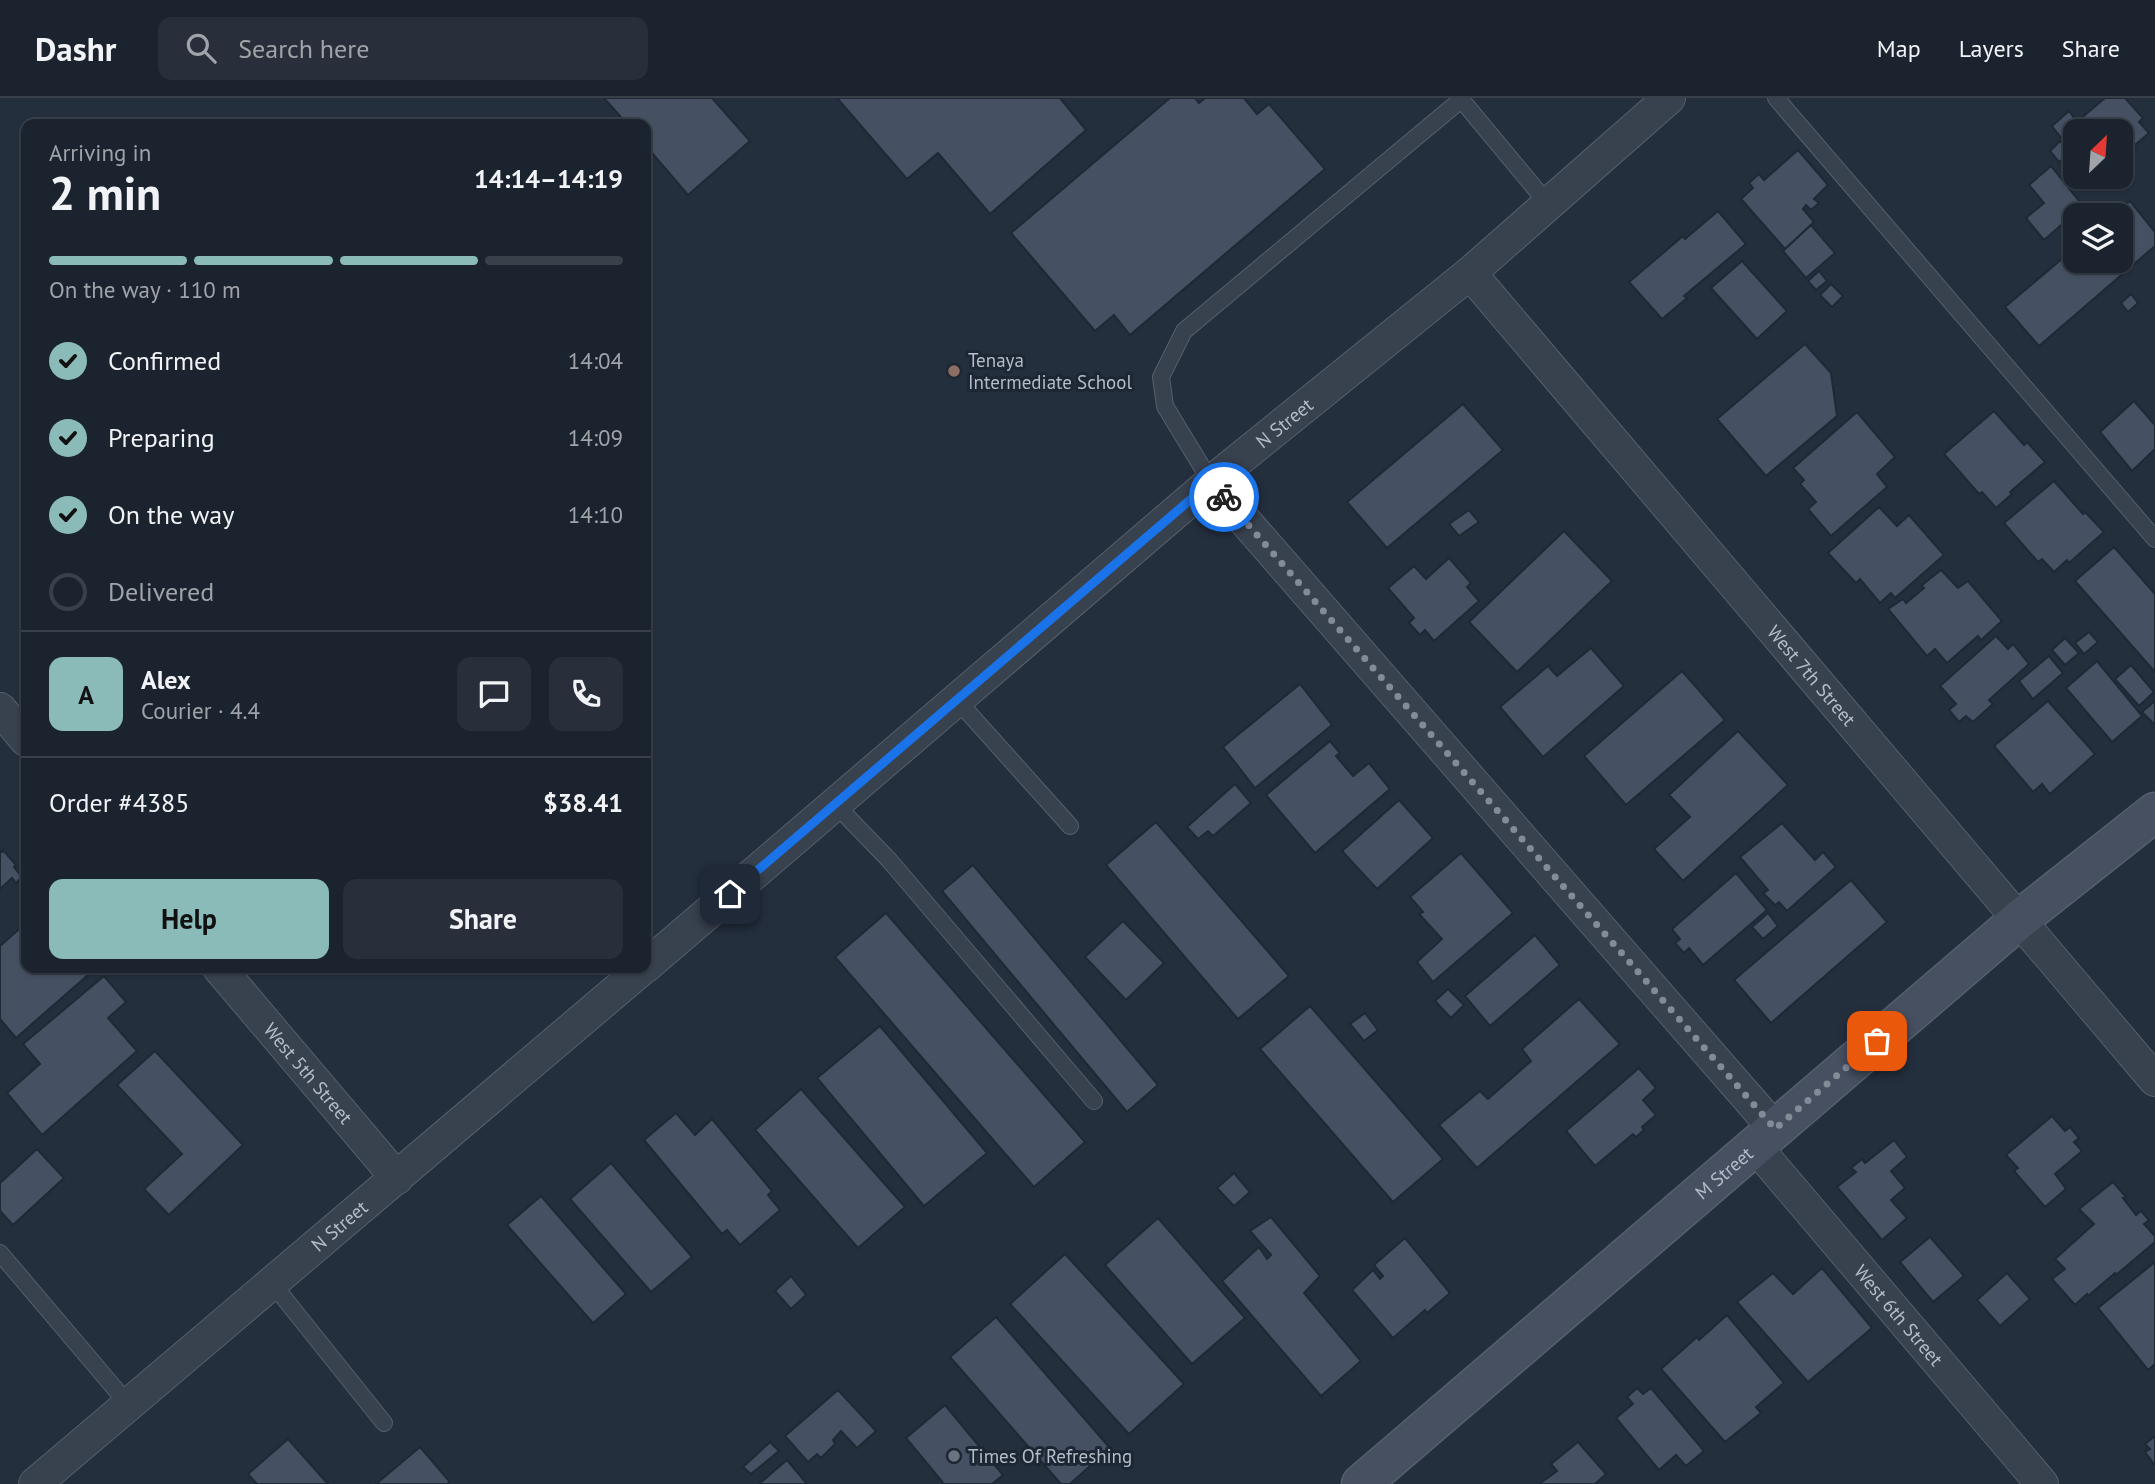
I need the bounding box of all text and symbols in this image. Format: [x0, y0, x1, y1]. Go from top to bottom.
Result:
search box [158, 17, 648, 80]
text: Dashr [35, 27, 116, 70]
icon: search [182, 29, 220, 67]
text: Search here [238, 32, 369, 65]
text: Map [1877, 33, 1921, 64]
text: Layers [1959, 33, 2024, 64]
text: Share [2062, 33, 2120, 64]
north arrow [2063, 119, 2133, 189]
map controls [2063, 119, 2133, 273]
text: Arriving in [49, 138, 151, 167]
text: 14:14–14:19 [474, 162, 623, 195]
text: 2 min [49, 163, 161, 223]
button: layers [2063, 203, 2133, 273]
text: On the way · 110 m [49, 275, 241, 304]
icon: check [49, 342, 87, 380]
text: Confirmed [108, 344, 221, 377]
text: 14:04 [568, 346, 623, 375]
place label: Tenaya Intermediate School [968, 348, 1132, 394]
marker: Tenaya Intermediate School [946, 363, 962, 379]
street label: N Street [1251, 392, 1318, 453]
icon: check [49, 419, 87, 457]
text: Preparing [108, 421, 215, 454]
text: 14:09 [568, 423, 623, 452]
courier [1189, 462, 1259, 532]
icon: bike [1205, 478, 1243, 516]
icon: check [49, 496, 87, 534]
text: On the way [108, 498, 234, 531]
text: 14:10 [568, 500, 623, 529]
text: Delivered [108, 575, 214, 608]
street label: West 7th Street [1762, 620, 1861, 731]
button: chat [457, 657, 531, 731]
button: phone [549, 657, 623, 731]
text: Alex [141, 663, 191, 696]
text: A [78, 678, 94, 711]
text: Courier · 4.4 [141, 696, 260, 725]
text: Order #4385 [49, 786, 189, 819]
text: $38.41 [543, 786, 623, 819]
pin [700, 864, 760, 924]
icon: home [711, 875, 749, 913]
button: Help [49, 879, 329, 959]
button: Share [343, 879, 623, 959]
pin [1847, 1011, 1907, 1071]
street label: West 5th Street [259, 1018, 358, 1129]
icon: bag [1858, 1022, 1896, 1060]
street label: M Street [1690, 1141, 1758, 1204]
street label: N Street [306, 1195, 373, 1256]
street label: West 6th Street [1849, 1260, 1949, 1371]
place label: Times Of Refreshing [968, 1444, 1132, 1468]
marker: Times Of Refreshing [946, 1448, 962, 1464]

